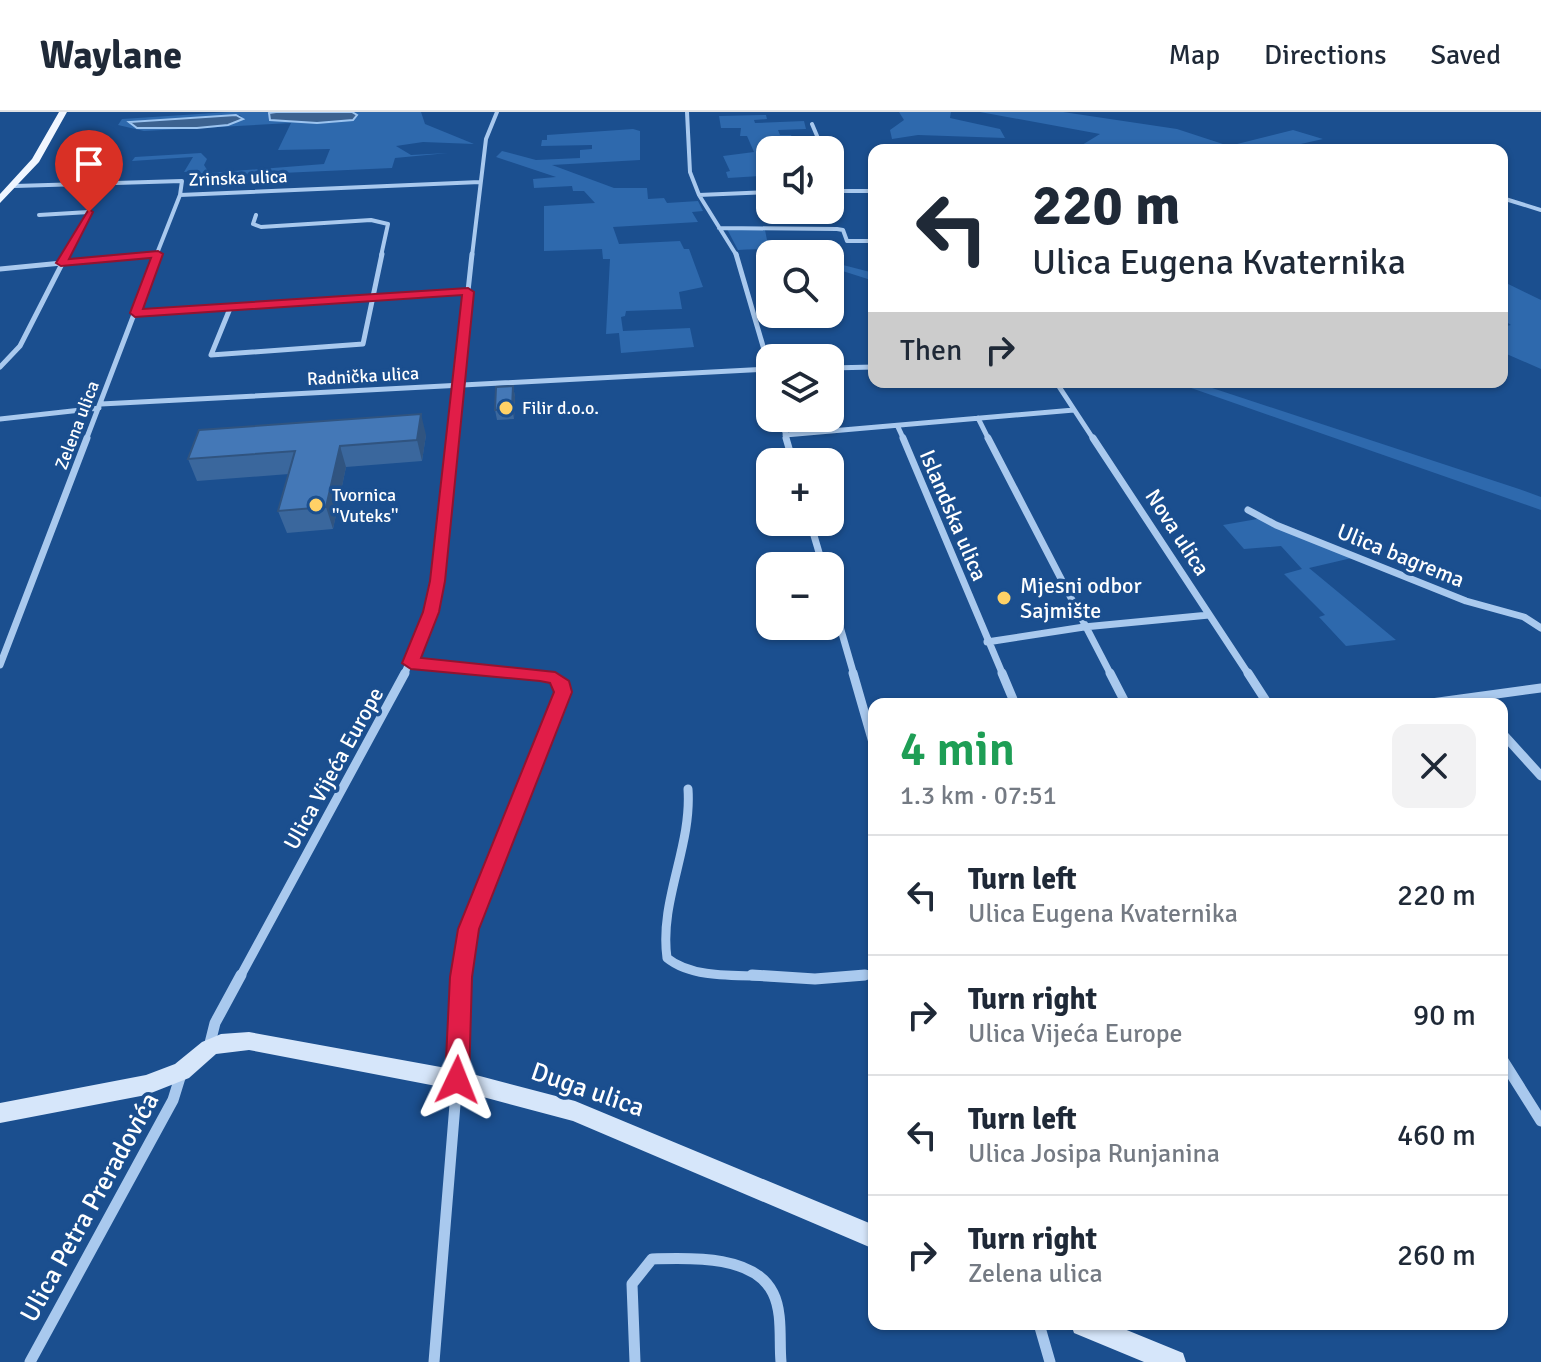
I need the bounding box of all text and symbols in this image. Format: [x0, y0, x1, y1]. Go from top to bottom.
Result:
text: Waylane [40, 32, 182, 79]
text: Map [1168, 38, 1220, 72]
text: Directions [1264, 38, 1386, 72]
text: Saved [1430, 38, 1501, 72]
pin [55, 130, 123, 212]
map controls [756, 136, 844, 640]
button: sound [756, 136, 844, 224]
icon: arrive [67, 142, 111, 186]
street label: Zrinska ulica [188, 165, 288, 191]
text: 220 m [1032, 171, 1180, 240]
icon: left [900, 176, 1004, 280]
button: search [756, 240, 844, 328]
text: Ulica Eugena Kvaternika [1032, 240, 1406, 285]
icon: right [978, 328, 1022, 372]
text: Then [900, 332, 962, 369]
button: layers [756, 344, 844, 432]
street label: Radnička ulica [306, 362, 420, 390]
street label: Zelena ulica [50, 378, 104, 472]
place label: Filir d.o.o. [522, 397, 599, 419]
marker: Filir d.o.o. [497, 399, 515, 417]
street label: Islandska ulica [914, 446, 993, 585]
button: + [756, 448, 844, 536]
place label: Tvornica ''Vuteks'' [332, 484, 398, 527]
street label: Nova ulica [1140, 484, 1216, 581]
marker: Tvornica ''Vuteks'' [307, 496, 325, 514]
street label: Ulica bagrema [1333, 518, 1468, 593]
button: − [756, 552, 844, 640]
place label: Mjesni odbor Sajmište [1020, 572, 1142, 624]
marker: Mjesni odbor Sajmište [995, 589, 1013, 607]
street label: Ulica Vijeća Europe [278, 682, 389, 854]
text: 4 min [900, 720, 1015, 779]
button: close [1392, 724, 1476, 808]
text: 1.3 km · 07:51 [900, 780, 1057, 812]
text: Turn left [968, 861, 1077, 898]
icon: left [900, 873, 944, 917]
text: 220 m [1397, 877, 1476, 914]
text: Ulica Eugena Kvaternika [968, 898, 1238, 930]
text: Turn right [968, 981, 1097, 1018]
icon: right [900, 993, 944, 1037]
text: 90 m [1413, 997, 1476, 1034]
text: Ulica Vijeća Europe [968, 1018, 1183, 1050]
position arrow [415, 1038, 499, 1122]
street label: Duga ulica [527, 1056, 649, 1124]
street label: Ulica Petra Preradovića [13, 1087, 166, 1328]
text: Turn left [968, 1101, 1077, 1138]
icon: left [900, 1113, 944, 1157]
text: 460 m [1397, 1117, 1476, 1154]
text: Ulica Josipa Runjanina [968, 1138, 1220, 1170]
text: Turn right [968, 1221, 1097, 1258]
icon: right [900, 1233, 944, 1277]
text: 260 m [1397, 1237, 1476, 1274]
text: Zelena ulica [968, 1258, 1103, 1290]

